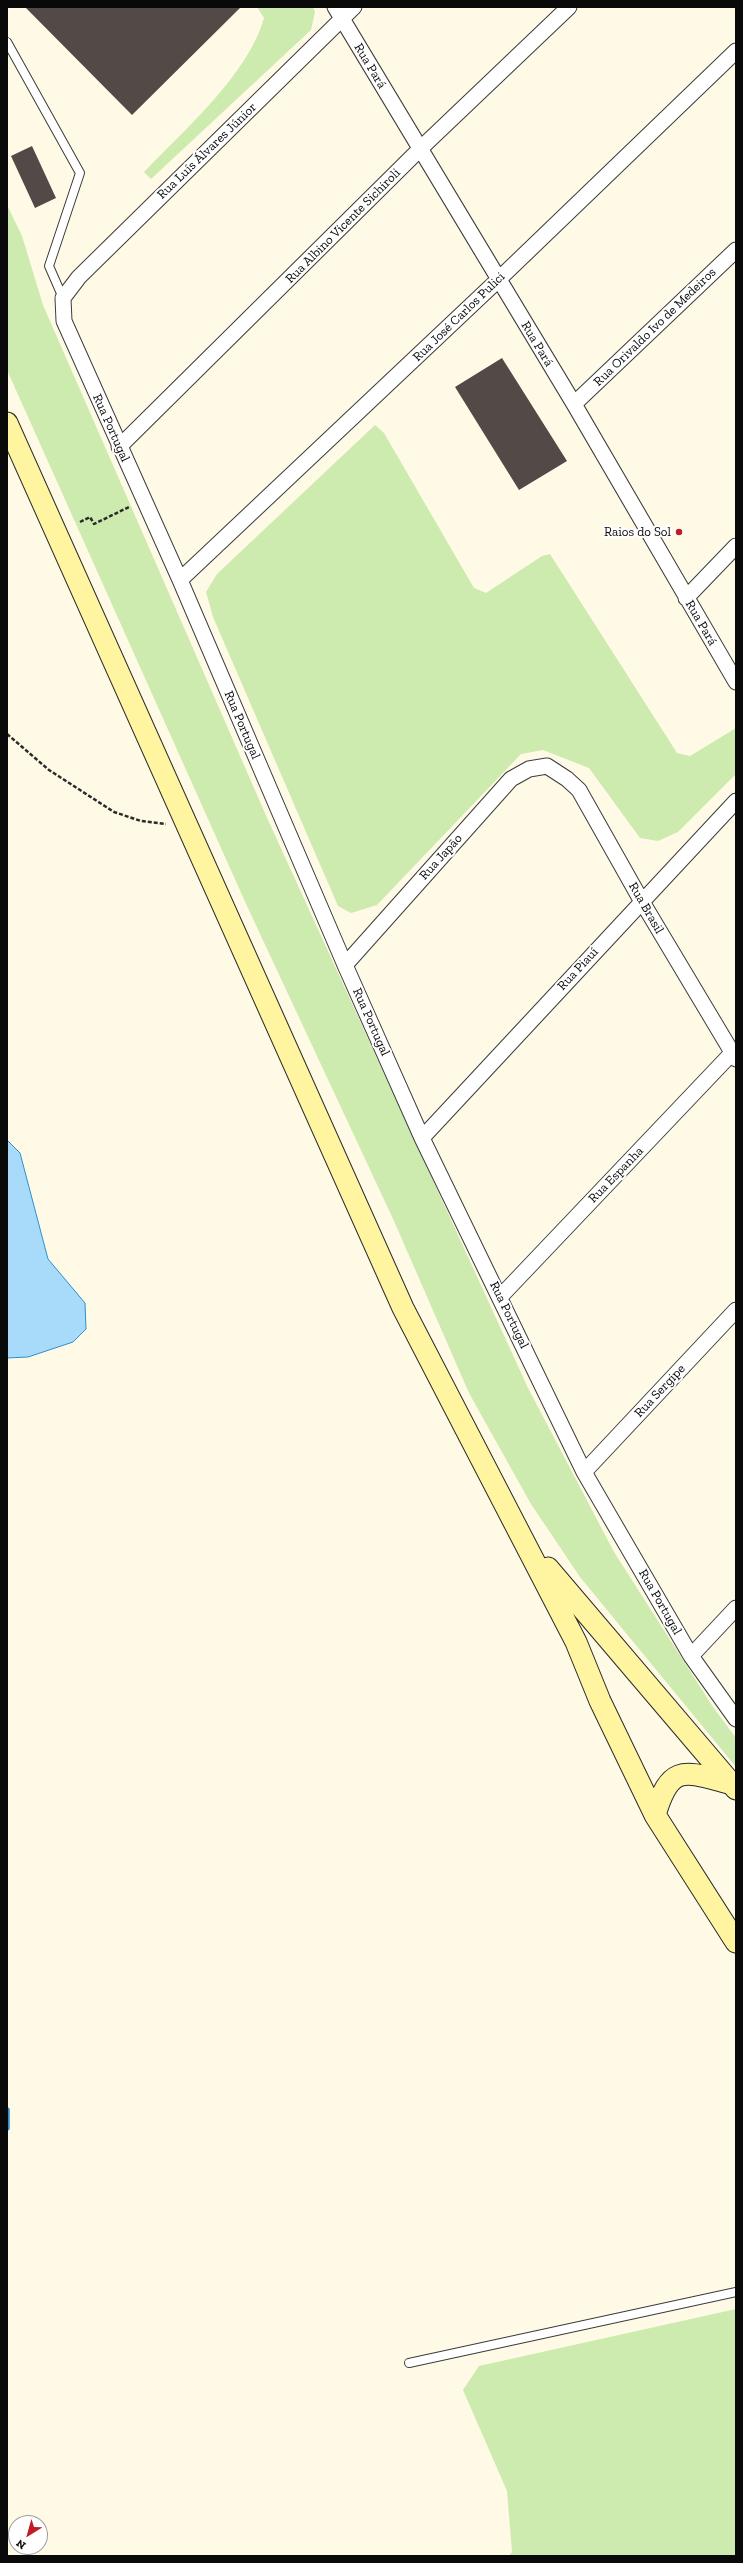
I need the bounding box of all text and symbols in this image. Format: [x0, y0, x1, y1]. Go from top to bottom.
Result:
street label: Rua Pará [350, 41, 390, 91]
street label: Rua Luís Álvares Júnior [154, 100, 260, 202]
street label: Rua Albino Vicente Sichiroli [282, 165, 404, 287]
street label: Rua Orivaldo Ivo de Medeiros [591, 264, 719, 390]
street label: Rua José Carlos Pulici [410, 269, 508, 365]
street label: Rua Pará [517, 319, 557, 369]
street label: Rua Portugal [89, 392, 133, 464]
place label: Raios do Sol [604, 524, 671, 540]
marker: Raios do Sol [674, 527, 684, 537]
street label: Rua Pará [682, 597, 720, 649]
street label: Rua Portugal [221, 688, 263, 762]
street label: Rua Japão [416, 831, 466, 883]
street label: Rua Brasil [625, 879, 667, 937]
street label: Rua Piauí [554, 944, 602, 994]
street label: Rua Portugal [349, 986, 393, 1058]
street label: Rua Espanha [585, 1144, 647, 1206]
street label: Rua Portugal [486, 1279, 532, 1351]
street label: Rua Sergipe [631, 1361, 689, 1421]
street label: Rua Portugal [635, 1567, 685, 1637]
north arrow [8, 2515, 48, 2555]
text: N [14, 2536, 28, 2552]

